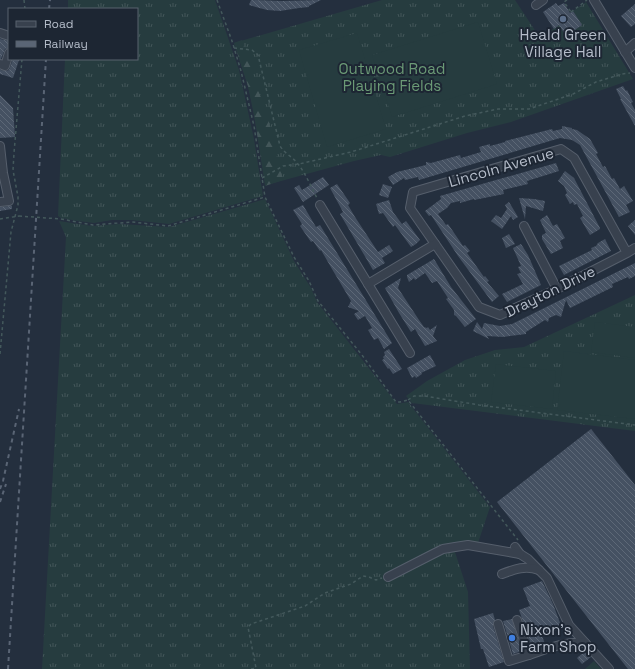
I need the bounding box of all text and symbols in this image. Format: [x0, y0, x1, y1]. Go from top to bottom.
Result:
legend [8, 8, 138, 60]
marker: Heald Green Village Hall [558, 14, 568, 24]
text: Road [44, 16, 73, 32]
place label: Heald Green Village Hall [520, 25, 606, 61]
text: Railway [44, 36, 88, 52]
park label: Outwood Road Playing Fields [339, 59, 445, 95]
street label: Lincoln Avenue [446, 143, 556, 191]
street label: Drayton Drive [502, 261, 598, 321]
place label: Nixon's Farm Shop [520, 620, 596, 656]
marker: Nixon's Farm Shop [507, 633, 517, 643]

